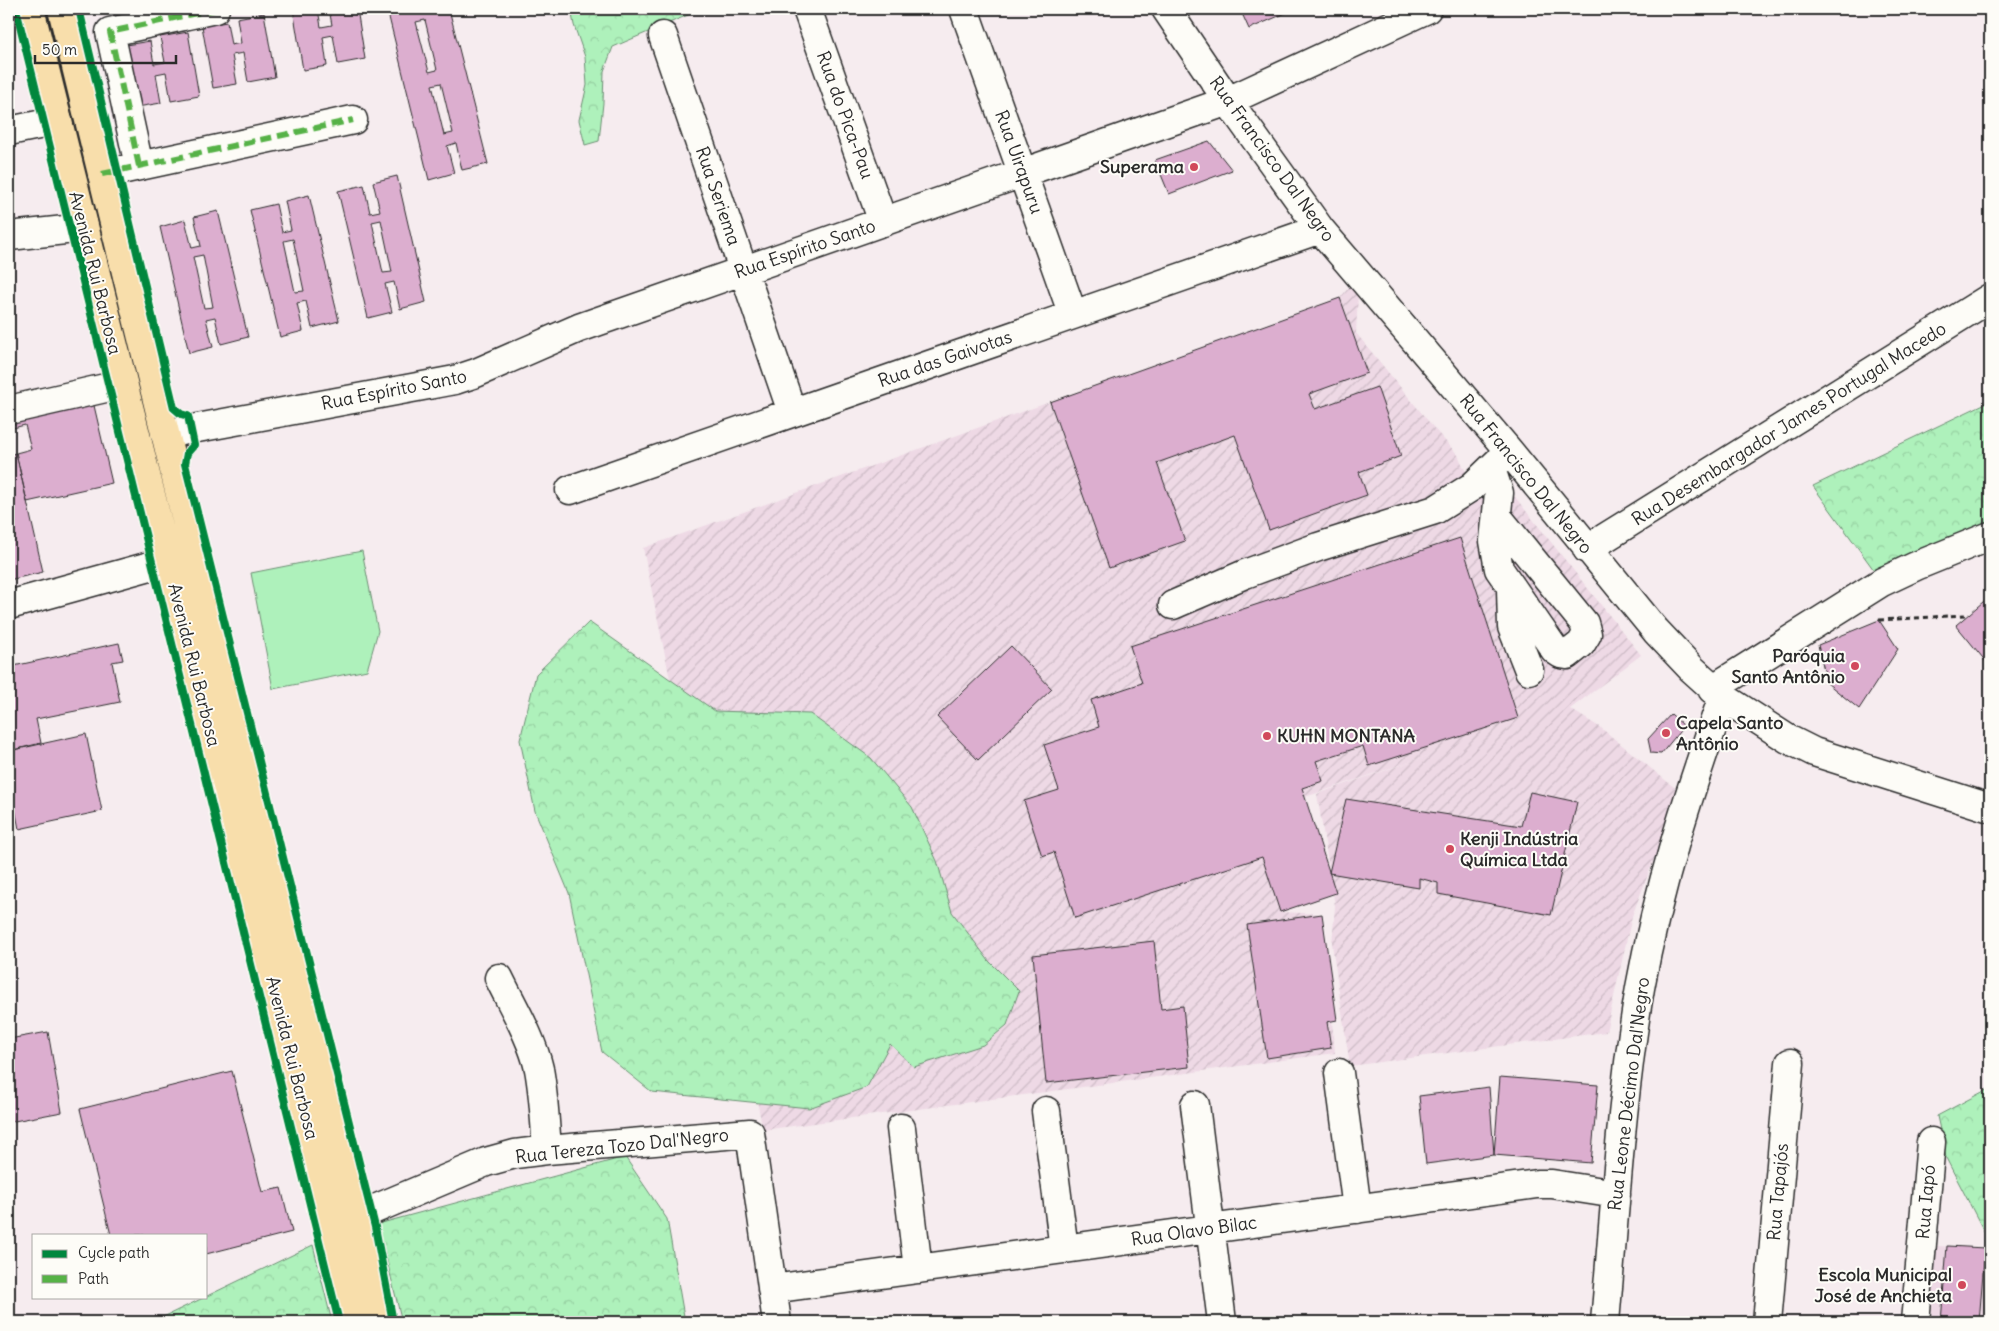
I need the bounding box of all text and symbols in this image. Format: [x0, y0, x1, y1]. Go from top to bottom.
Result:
scale bar [35, 32, 176, 64]
text: 50 m [42, 40, 77, 59]
street label: Rua do Pica-Pau [812, 48, 879, 182]
street label: Rua Francisco Dal Negro [1205, 71, 1340, 246]
street label: Rua Uirapuru [990, 107, 1049, 217]
street label: Rua Seriema [691, 143, 746, 248]
place label: Superama [1100, 155, 1184, 178]
marker: Superama [1188, 161, 1200, 173]
street label: Avenida Rui Barbosa [64, 189, 127, 357]
street label: Rua Espírito Santo [731, 214, 879, 283]
street label: Rua Desembargador James Portugal Macedo [1627, 317, 1950, 530]
street label: Rua das Gaivotas [875, 325, 1015, 392]
street label: Rua Espírito Santo [319, 364, 469, 415]
street label: Rua Francisco Dal Negro [1455, 389, 1598, 558]
street label: Avenida Rui Barbosa [163, 581, 226, 749]
place label: Paróquia Santo Antônio [1731, 644, 1845, 688]
marker: Paróquia Santo Antônio [1849, 660, 1861, 672]
place label: Capela Santo Antônio [1676, 711, 1783, 755]
place label: KUHN MONTANA [1277, 724, 1416, 747]
marker: Capela Santo Antônio [1660, 727, 1672, 739]
marker: KUHN MONTANA [1261, 730, 1273, 742]
place label: Kenji Indústria Química Ltda [1460, 827, 1578, 871]
marker: Kenji Indústria Química Ltda [1444, 843, 1456, 855]
street label: Avenida Rui Barbosa [261, 974, 324, 1142]
street label: Rua Leone Décimo Dal'Negro [1603, 976, 1654, 1212]
street label: Rua Tereza Tozo Dal'Negro [514, 1123, 730, 1168]
street label: Rua Tapajós [1762, 1142, 1793, 1242]
street label: Rua Iapó [1911, 1164, 1940, 1240]
street label: Rua Olavo Bilac [1129, 1210, 1258, 1251]
legend [32, 1234, 208, 1298]
text: Cycle path [78, 1243, 150, 1262]
place label: Escola Municipal José de Anchieta [1815, 1263, 1952, 1307]
text: Path [78, 1269, 109, 1288]
marker: Escola Municipal José de Anchieta [1956, 1279, 1968, 1291]

